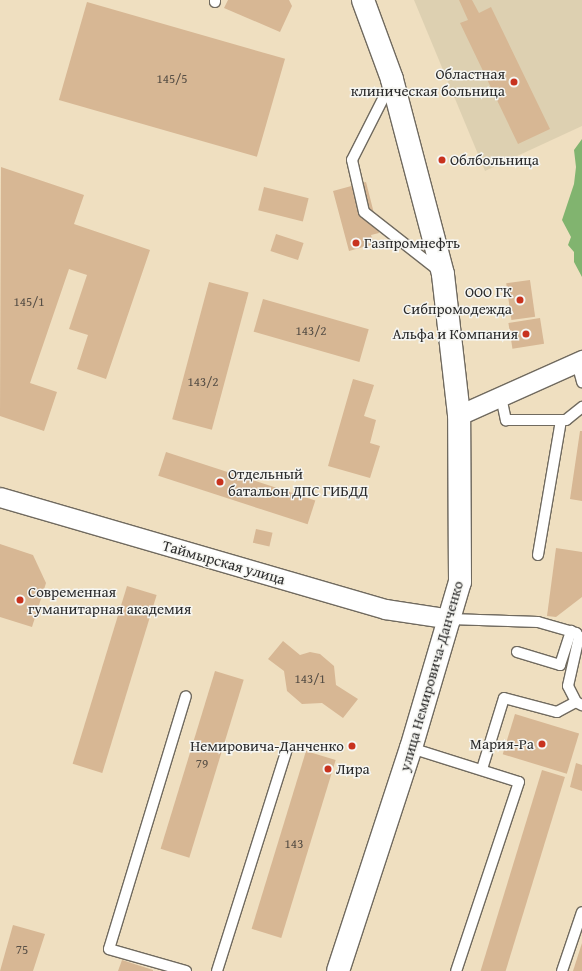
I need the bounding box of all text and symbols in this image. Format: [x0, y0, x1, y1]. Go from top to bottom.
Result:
place label: Областная клиническая больница [351, 64, 505, 99]
house number: 145/5 [156, 71, 188, 87]
marker: Областная клиническая больница [508, 76, 520, 88]
place label: Облбольница [450, 151, 539, 169]
marker: Облбольница [437, 155, 447, 165]
place label: Газпромнефть [364, 234, 460, 252]
marker: Газпромнефть [351, 238, 361, 248]
place label: ООО ГК Сибпромодежда [403, 282, 512, 317]
house number: 145/1 [13, 294, 45, 310]
marker: ООО ГК Сибпромодежда [515, 295, 525, 305]
house number: 143/2 [295, 323, 327, 339]
place label: Альфа и Компания [392, 325, 518, 343]
marker: Альфа и Компания [521, 329, 531, 339]
house number: 143/2 [187, 374, 219, 390]
place label: Отдельный батальон ДПС ГИБДД [228, 464, 368, 499]
marker: Отдельный батальон ДПС ГИБДД [215, 477, 225, 487]
street label: Таймырская улица [161, 536, 287, 588]
street label: улица Немировича-Данченко [395, 579, 467, 773]
place label: Современная гуманитарная академия [28, 582, 191, 617]
marker: Современная гуманитарная академия [15, 595, 25, 605]
house number: 143/1 [294, 671, 326, 687]
place label: Мария-Ра [470, 735, 534, 753]
place label: Немировича-Данченко [190, 737, 344, 755]
marker: Мария-Ра [537, 739, 547, 749]
marker: Немировича-Данченко [347, 741, 357, 751]
house number: 79 [196, 756, 208, 772]
place label: Лира [336, 760, 370, 778]
marker: Лира [323, 764, 333, 774]
house number: 143 [285, 836, 303, 852]
house number: 75 [16, 942, 28, 958]

